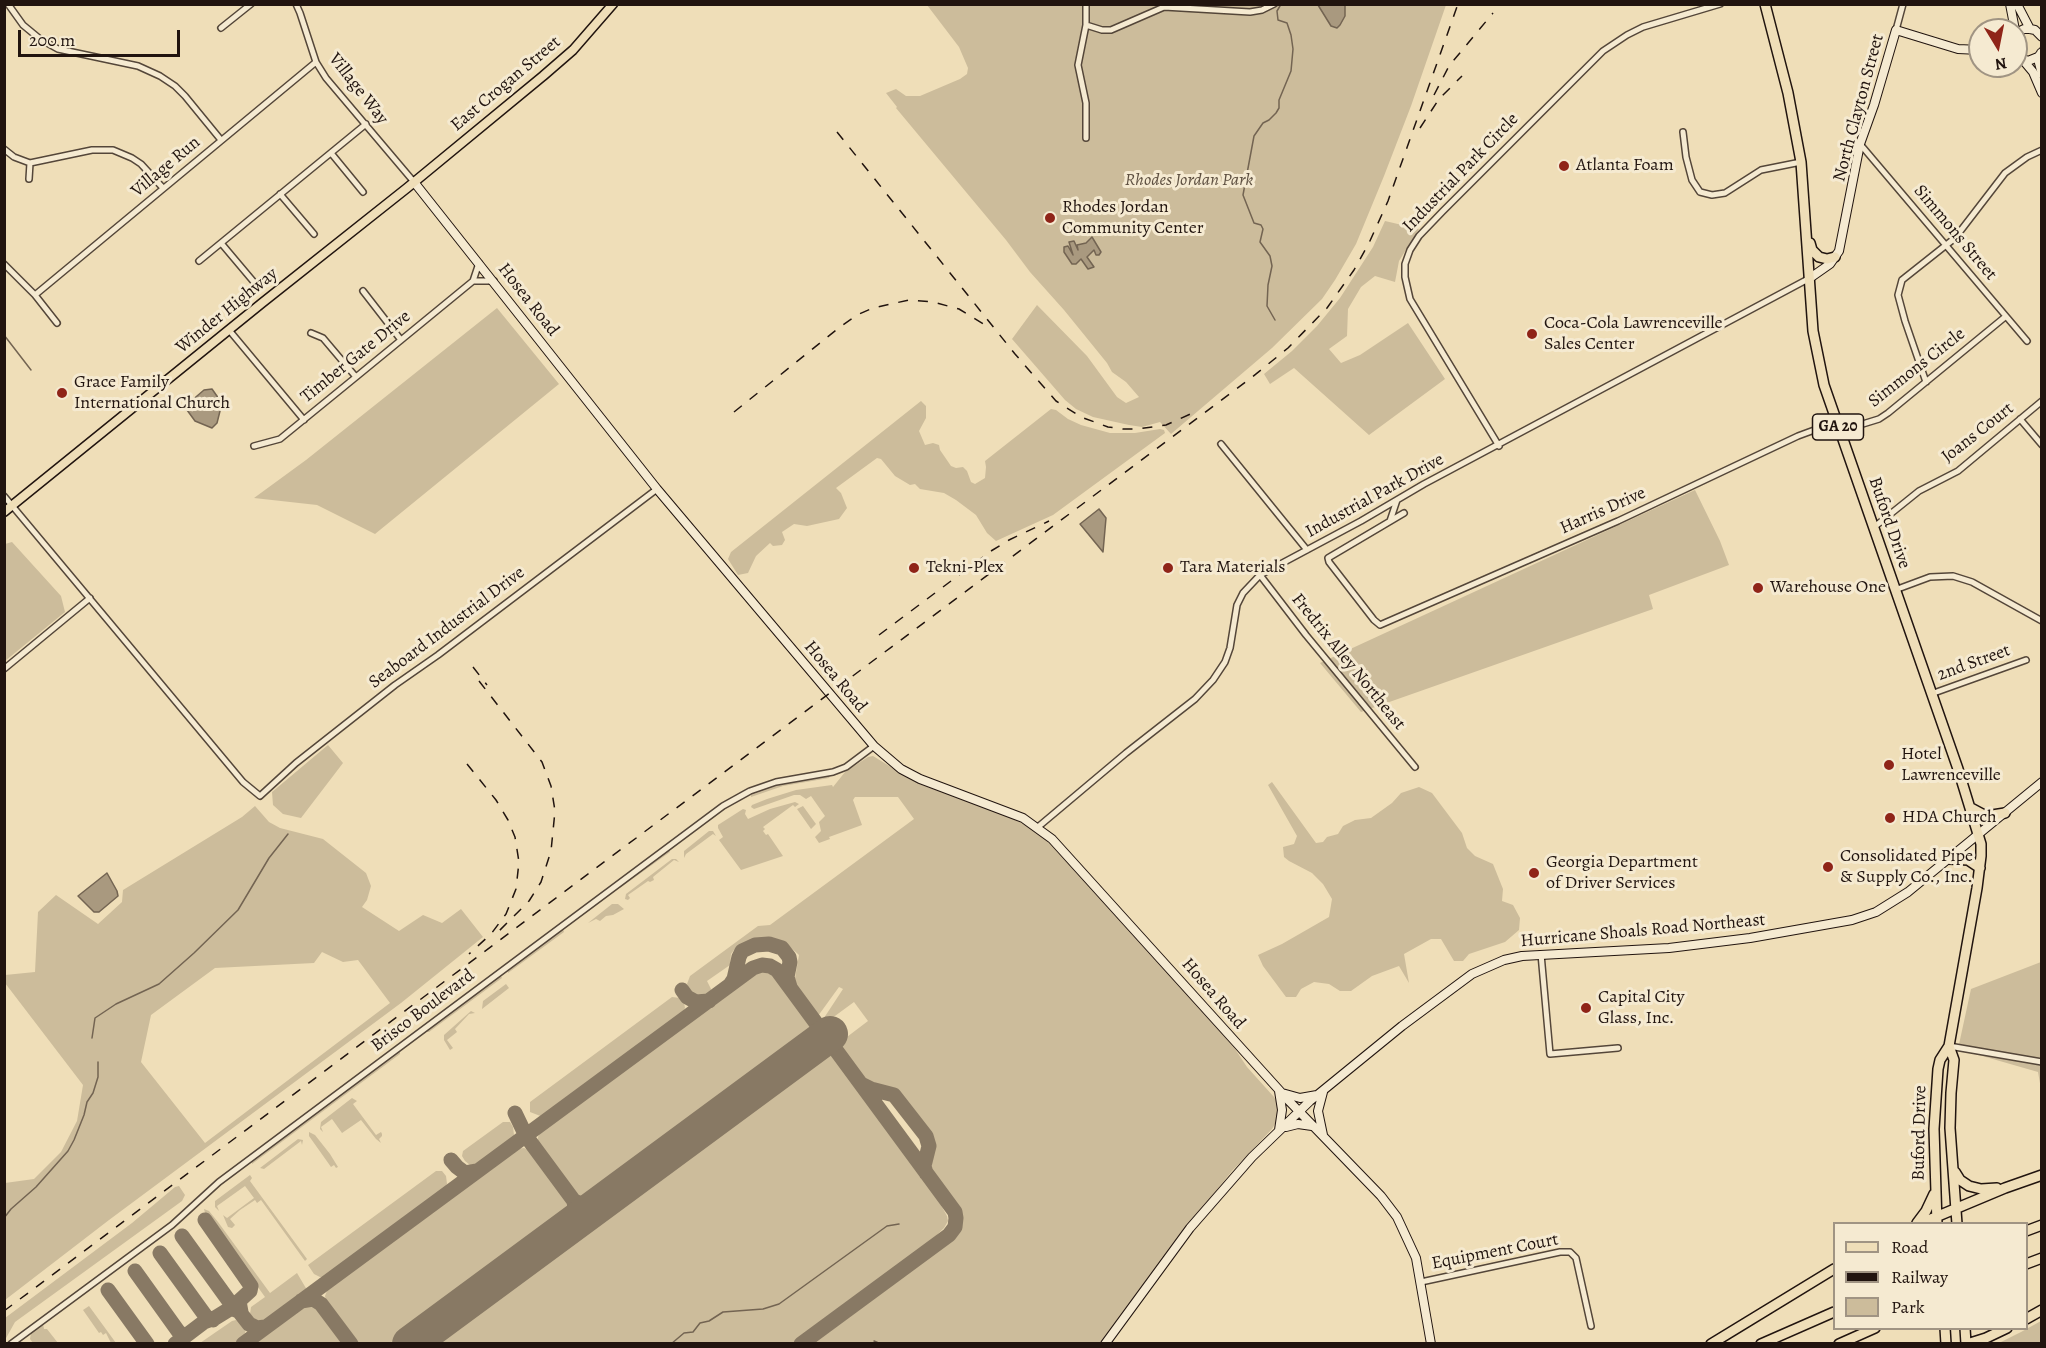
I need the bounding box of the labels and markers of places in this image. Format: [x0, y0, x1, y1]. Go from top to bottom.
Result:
place label: Atlanta Foam [1576, 155, 1674, 177]
marker: Atlanta Foam [1557, 159, 1571, 173]
place label: Rhodes Jordan Community Center [1062, 197, 1204, 240]
marker: Rhodes Jordan Community Center [1043, 211, 1057, 225]
place label: Coca-Cola Lawrenceville Sales Center [1544, 313, 1723, 356]
marker: Coca-Cola Lawrenceville Sales Center [1525, 327, 1539, 341]
place label: Grace Family International Church [74, 372, 230, 415]
marker: Grace Family International Church [55, 386, 69, 400]
place label: Tekni-Plex [926, 557, 1004, 579]
place label: Tara Materials [1180, 557, 1285, 579]
marker: Tekni-Plex [907, 561, 921, 575]
marker: Tara Materials [1161, 561, 1175, 575]
place label: Warehouse One [1770, 577, 1886, 599]
marker: Warehouse One [1751, 581, 1765, 595]
place label: Hotel Lawrenceville [1901, 744, 2001, 786]
marker: Hotel Lawrenceville [1882, 758, 1896, 772]
place label: HDA Church [1902, 807, 1997, 829]
marker: HDA Church [1883, 811, 1897, 825]
place label: Consolidated Pipe & Supply Co., Inc. [1840, 846, 1973, 888]
place label: Georgia Department of Driver Services [1546, 852, 1698, 894]
marker: Consolidated Pipe & Supply Co., Inc. [1821, 860, 1835, 874]
marker: Georgia Department of Driver Services [1527, 866, 1541, 880]
place label: Capital City Glass, Inc. [1598, 987, 1684, 1030]
marker: Capital City Glass, Inc. [1579, 1001, 1593, 1015]

